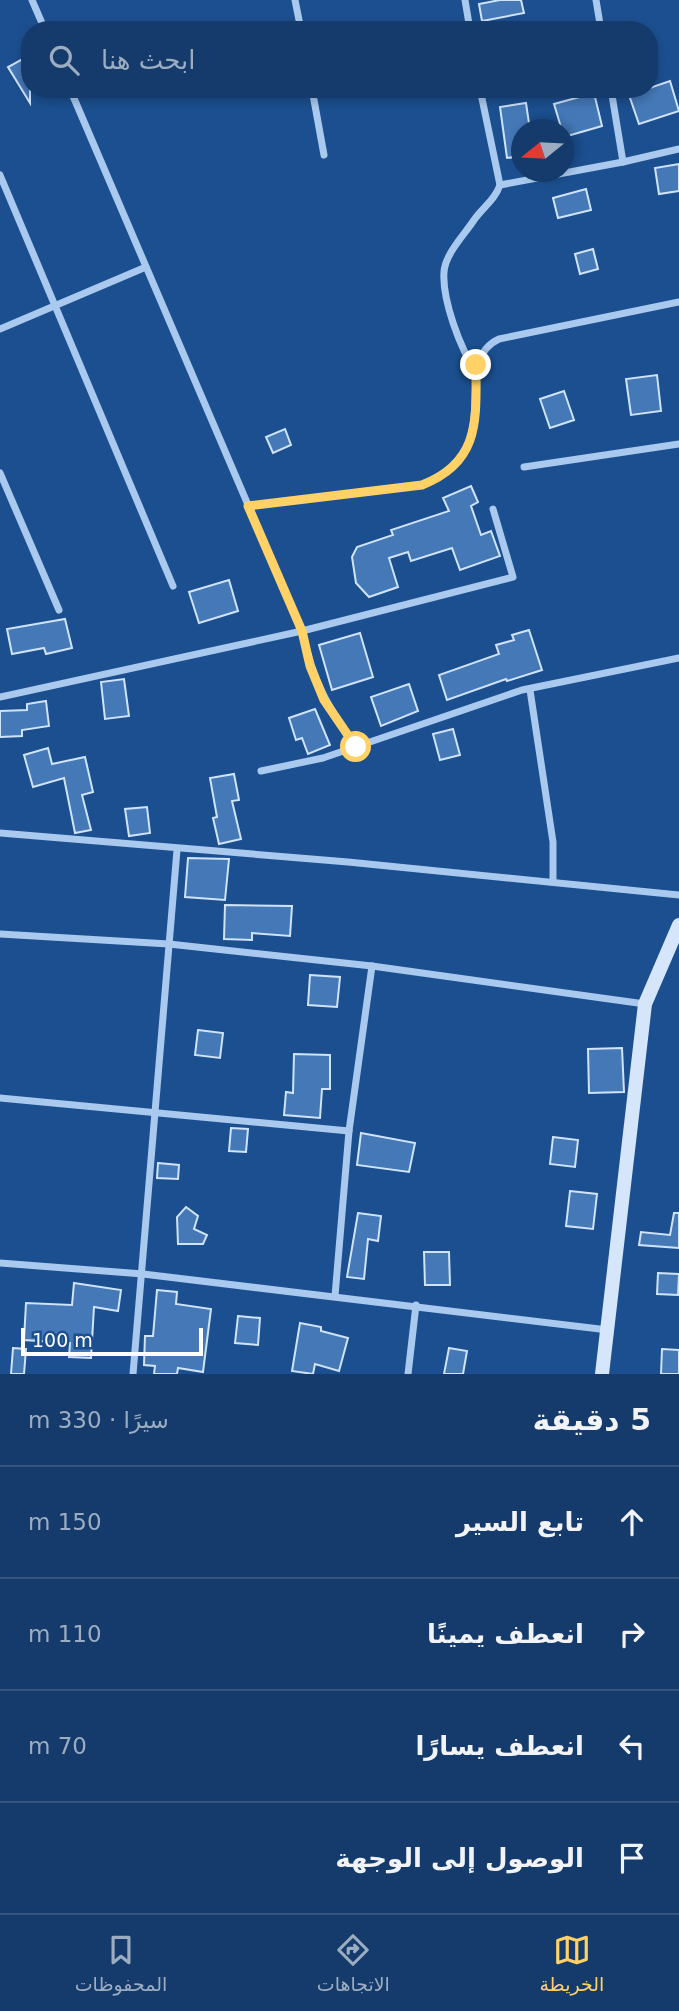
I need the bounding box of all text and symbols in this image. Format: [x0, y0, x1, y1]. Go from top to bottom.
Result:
search box [21, 21, 658, 98]
icon: search [45, 41, 83, 79]
text: ابحث هنا [101, 45, 196, 75]
north arrow [511, 119, 574, 182]
route end [460, 349, 491, 380]
route start [340, 731, 371, 762]
scale bar [21, 1325, 203, 1357]
text: 100 m [32, 1329, 93, 1351]
text: 5 دقيقة [533, 1402, 651, 1437]
text: سيرًا · 330 m [28, 1407, 169, 1433]
icon: ahead [613, 1503, 651, 1541]
text: تابع السير [456, 1507, 584, 1537]
text: 150 m [28, 1509, 102, 1535]
icon: right [613, 1615, 651, 1653]
text: انعطف يمينًا [427, 1619, 584, 1649]
text: 110 m [28, 1621, 102, 1647]
icon: left [613, 1727, 651, 1765]
text: انعطف يسارًا [415, 1731, 584, 1761]
text: 70 m [28, 1733, 87, 1759]
icon: arrive [613, 1839, 651, 1877]
text: الوصول إلى الوجهة [335, 1843, 584, 1873]
tab: المحفوظات [75, 1931, 167, 1995]
tab: الاتجاهات [317, 1931, 390, 1995]
tab: الخريطة [539, 1931, 604, 1995]

